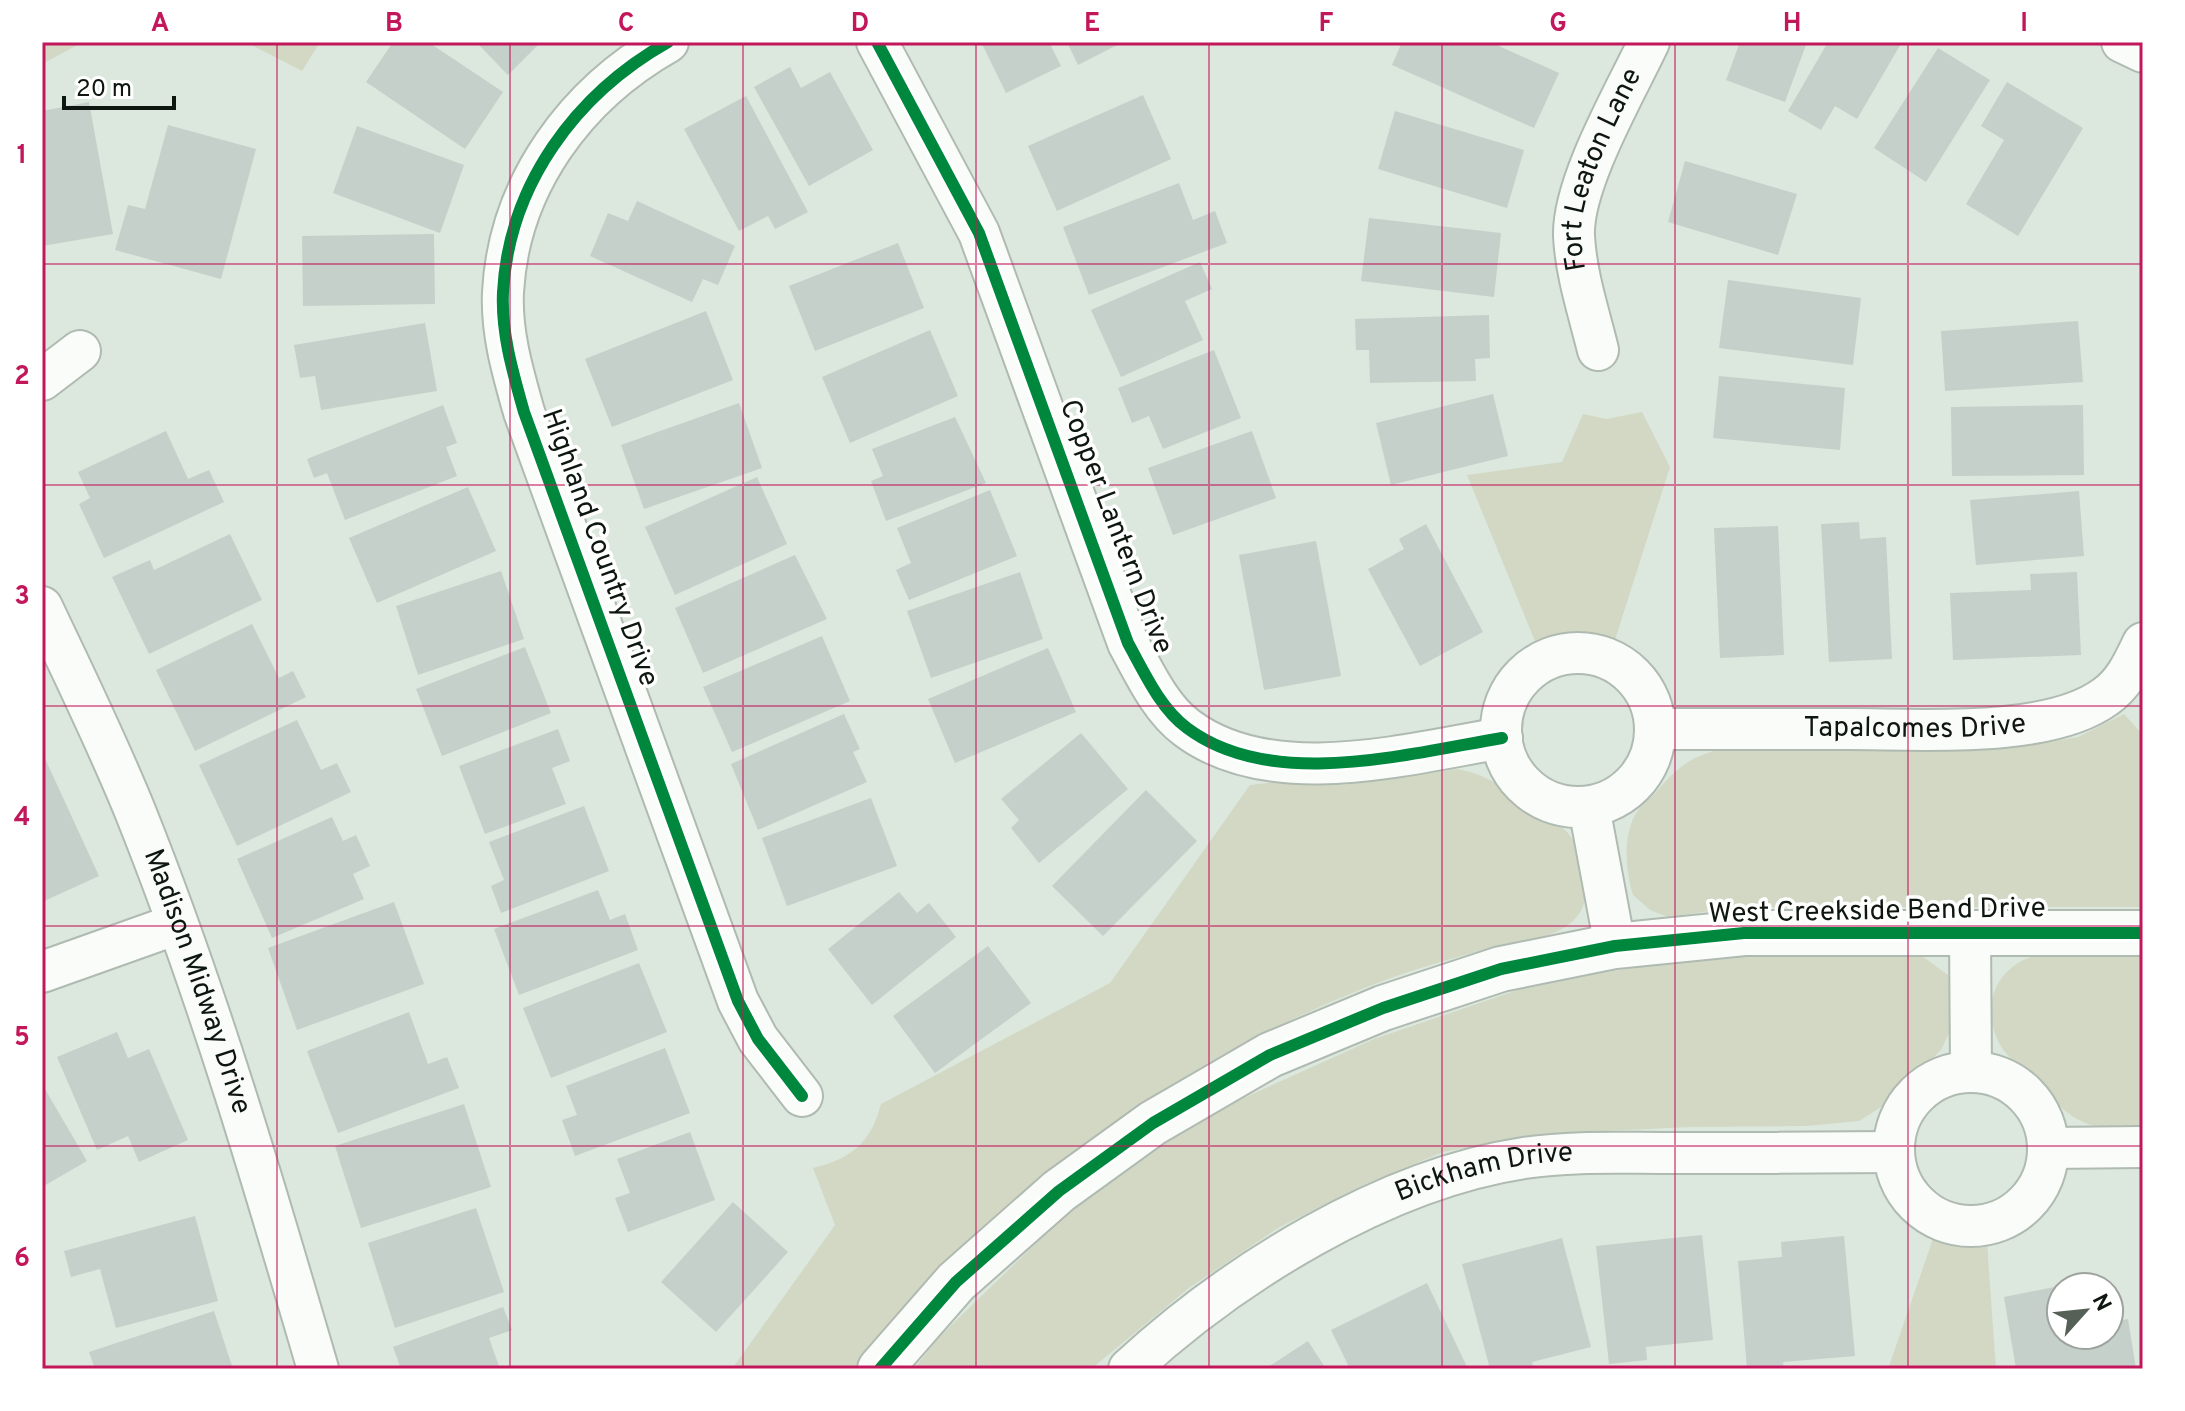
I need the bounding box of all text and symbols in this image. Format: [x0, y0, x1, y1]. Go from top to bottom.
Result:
text: A [151, 8, 169, 41]
text: B [385, 8, 403, 41]
text: C [618, 8, 634, 41]
text: D [851, 8, 869, 41]
text: E [1084, 8, 1100, 41]
text: F [1319, 8, 1334, 41]
text: G [1549, 8, 1567, 41]
text: H [1783, 8, 1801, 41]
text: I [2020, 8, 2028, 41]
scale bar [64, 60, 174, 110]
street label: Fort Leaton Lane [1556, 62, 1651, 274]
text: 20 m [76, 75, 132, 105]
text: 1 [17, 140, 27, 173]
text: 2 [14, 361, 30, 394]
street label: Copper Lantern Drive [1050, 395, 1180, 659]
street label: Highland Country Drive [532, 404, 666, 692]
text: 3 [14, 581, 30, 614]
street label: Tapalcomes Drive [1804, 707, 2028, 748]
text: 4 [14, 802, 30, 835]
street label: Madison Midway Drive [134, 844, 259, 1119]
street label: West Creekside Bend Drive [1708, 891, 2046, 933]
text: 5 [14, 1022, 30, 1055]
street label: Bickham Drive [1390, 1135, 1574, 1211]
text: 6 [14, 1243, 30, 1276]
north arrow [2045, 1271, 2125, 1351]
text: N [2085, 1290, 2116, 1316]

